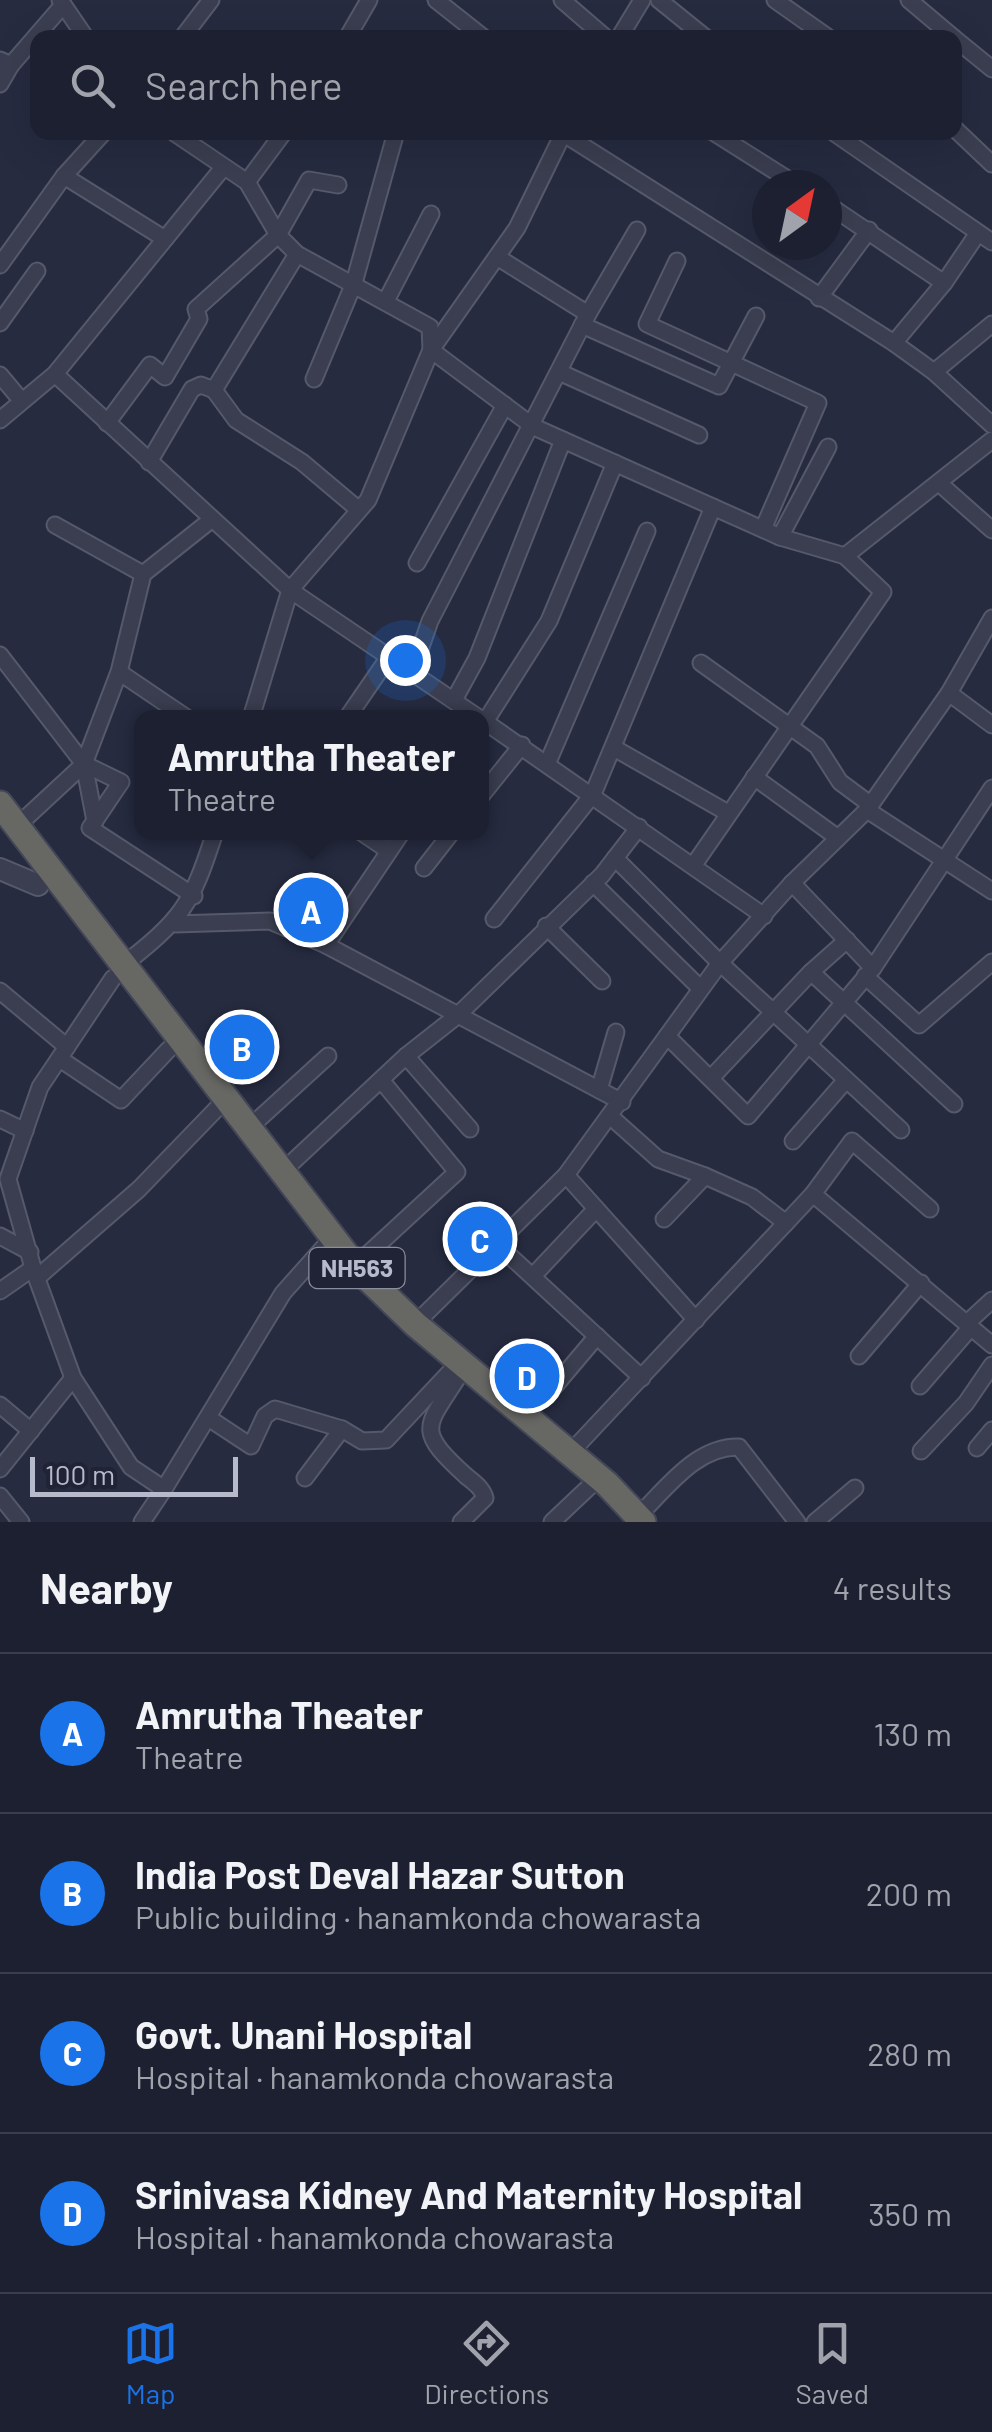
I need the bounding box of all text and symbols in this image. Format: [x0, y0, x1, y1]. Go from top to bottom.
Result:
search box [30, 30, 962, 140]
icon: search [65, 58, 120, 113]
text: Search here [145, 62, 343, 108]
north arrow [752, 170, 842, 260]
your location [380, 635, 431, 686]
popup [134, 710, 489, 840]
text: Amrutha Theater [168, 733, 455, 779]
text: Theatre [168, 779, 276, 817]
pin: A [278, 872, 344, 948]
pin: B [210, 1010, 274, 1084]
pin: C [448, 1202, 512, 1276]
road number: NH563 [310, 1248, 404, 1288]
pin: D [494, 1338, 560, 1414]
scale bar [30, 1452, 238, 1496]
text: 100 m [45, 1457, 115, 1491]
text: Nearby [40, 1562, 173, 1612]
text: 4 results [833, 1568, 952, 1606]
text: Amrutha Theater [135, 1691, 423, 1737]
text: A [62, 1714, 83, 1752]
text: 130 m [873, 1714, 952, 1752]
text: Theatre [135, 1737, 244, 1775]
text: India Post Deval Hazar Sutton [135, 1851, 625, 1897]
text: B [63, 1874, 82, 1912]
text: 200 m [866, 1874, 952, 1912]
text: Public building · hanamkonda chowarasta [135, 1897, 701, 1935]
text: Govt. Unani Hospital [135, 2011, 472, 2057]
text: C [63, 2034, 82, 2072]
text: 280 m [867, 2034, 952, 2072]
text: Hospital · hanamkonda chowarasta [135, 2057, 614, 2095]
text: Srinivasa Kidney And Maternity Hospital [135, 2171, 802, 2217]
text: D [63, 2194, 82, 2232]
text: 350 m [868, 2194, 952, 2232]
text: Hospital · hanamkonda chowarasta [135, 2217, 614, 2255]
tab: Map [123, 2316, 178, 2410]
tab: Directions [424, 2316, 549, 2410]
tab: Saved [795, 2316, 869, 2410]

